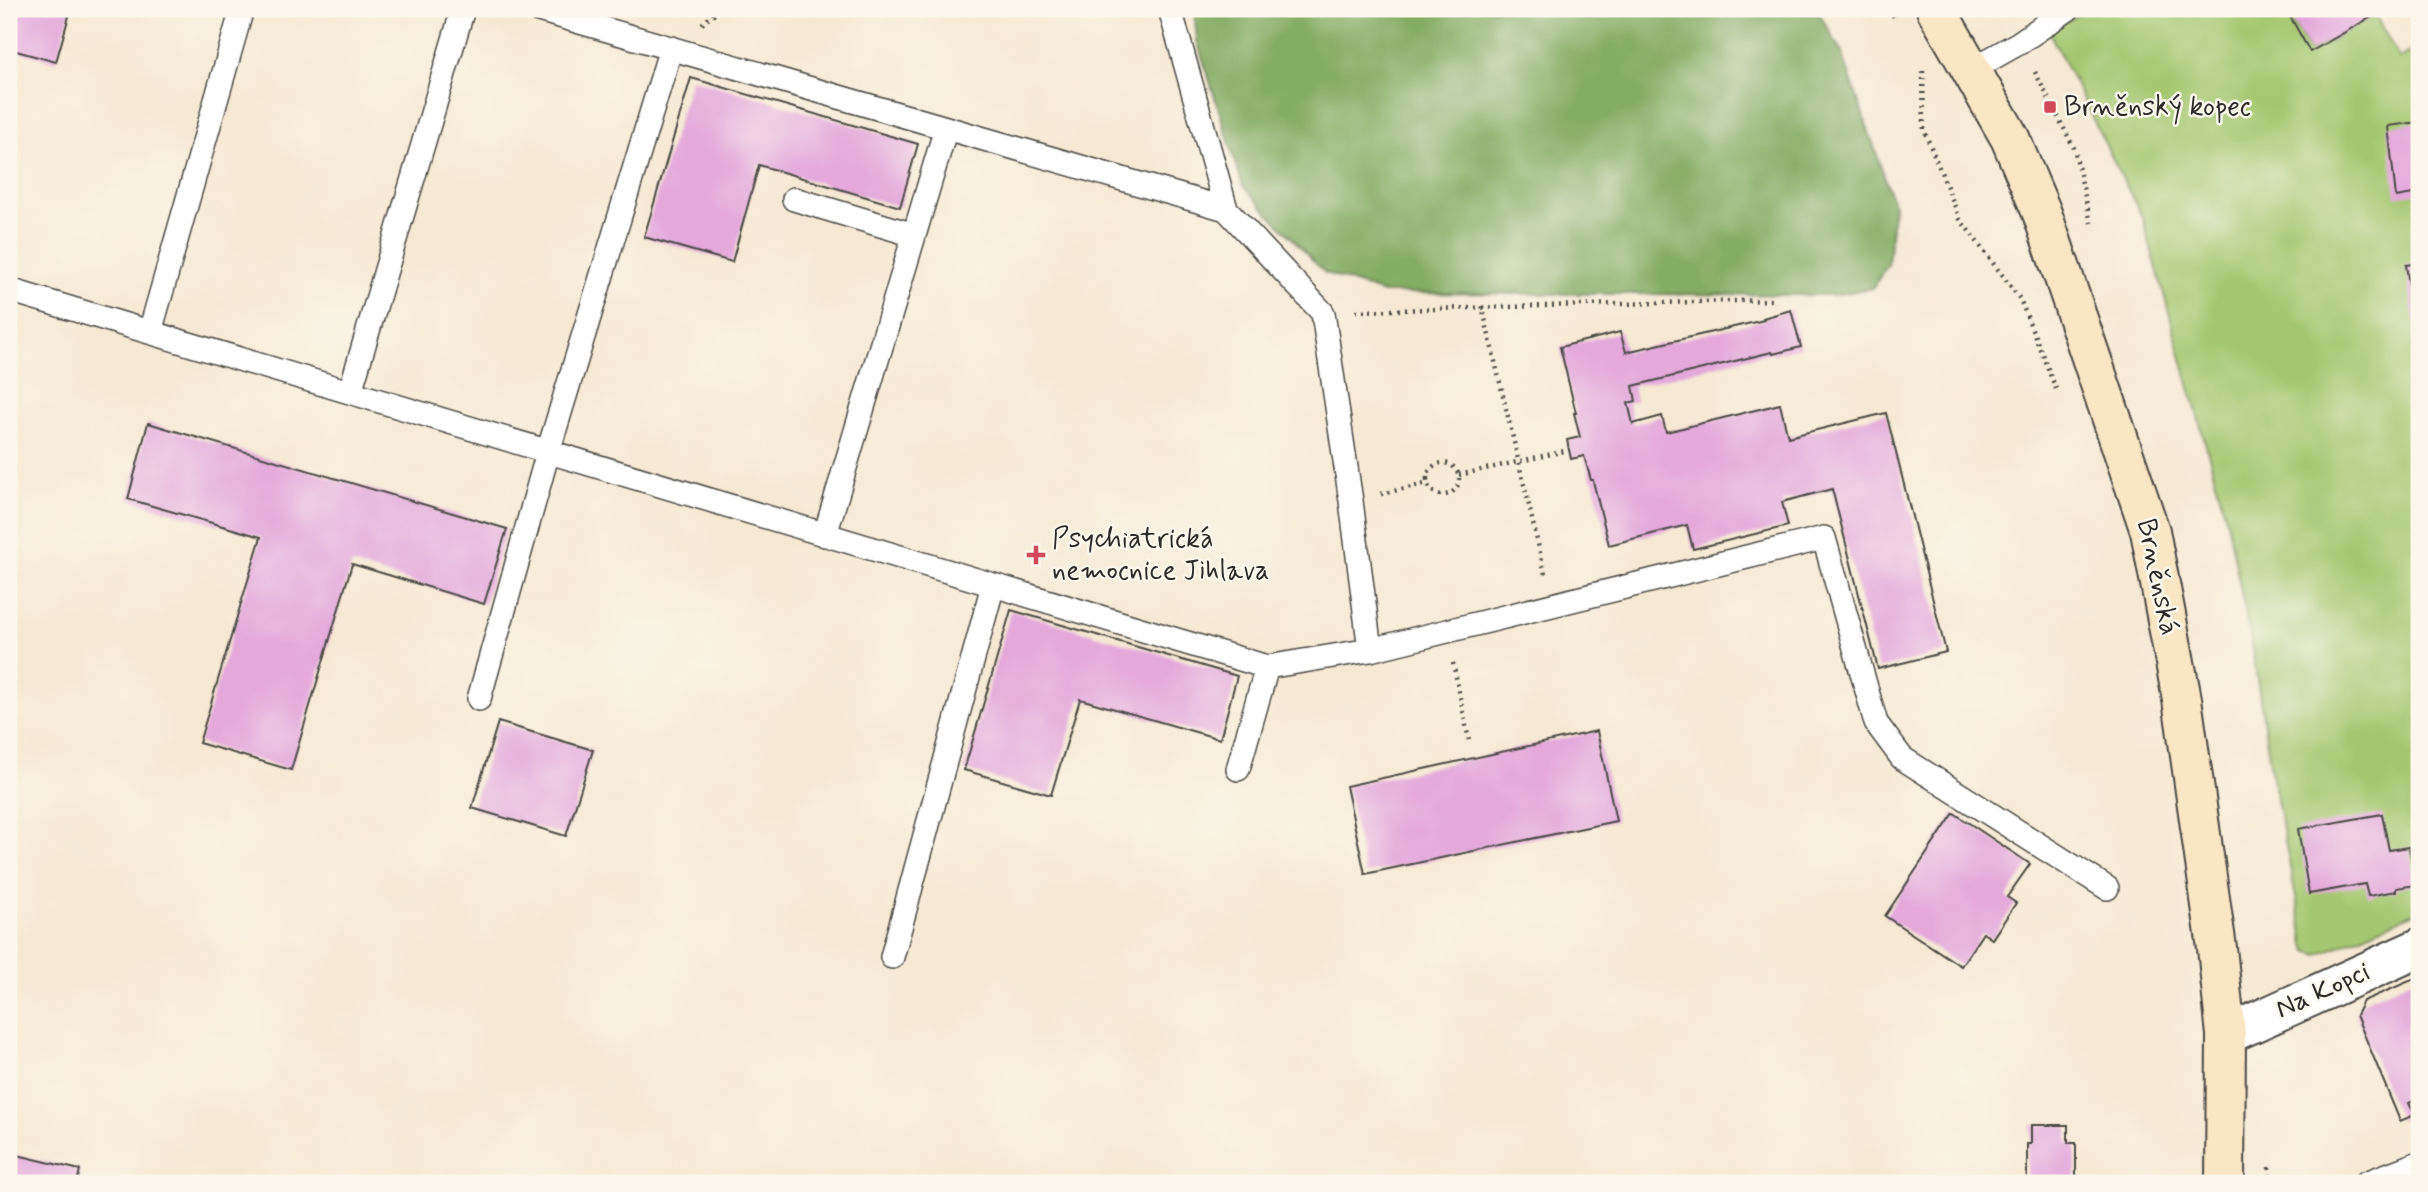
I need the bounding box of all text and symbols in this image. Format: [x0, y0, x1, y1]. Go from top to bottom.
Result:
place label: Brněnský kopec [2064, 89, 2251, 126]
marker: Brněnský kopec [2042, 99, 2058, 115]
street label: Brněnská [2127, 515, 2187, 639]
place label: Psychiatrická nemocnice Jihlava [1052, 521, 1269, 590]
marker: Psychiatrická nemocnice Jihlava [1026, 545, 1046, 565]
street label: Na Kopci [2270, 954, 2376, 1028]

